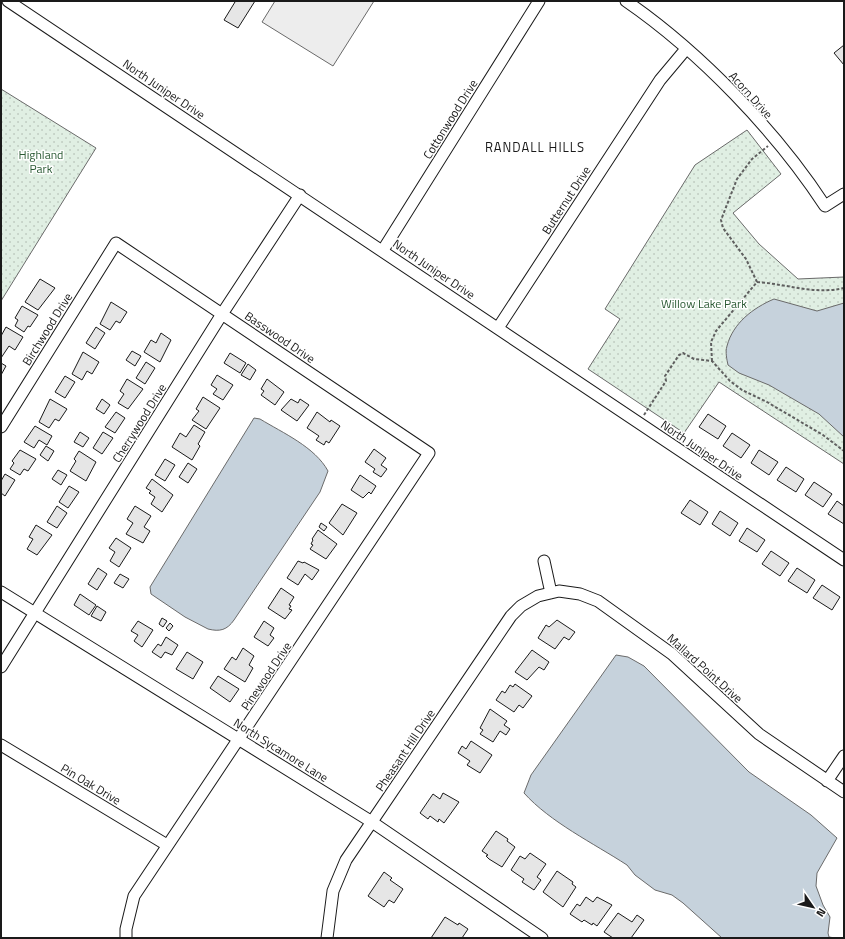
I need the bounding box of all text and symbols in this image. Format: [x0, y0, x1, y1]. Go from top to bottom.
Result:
street label: North Juniper Drive [119, 54, 209, 124]
street label: Acorn Drive [725, 67, 777, 123]
street label: Cottonwood Drive [418, 75, 482, 163]
district label: RANDALL HILLS [485, 137, 585, 157]
park label: Highland Park [19, 145, 63, 178]
street label: Butternut Drive [537, 162, 595, 238]
street label: North Juniper Drive [389, 234, 479, 304]
street label: Birchwood Drive [17, 289, 77, 369]
park label: Willow Lake Park [661, 294, 747, 313]
street label: Basswood Drive [241, 306, 319, 368]
street label: Cherrywood Drive [107, 380, 171, 466]
street label: North Juniper Drive [657, 415, 747, 485]
street label: Mallard Point Drive [663, 629, 747, 707]
street label: Pinewood Drive [236, 638, 296, 714]
street label: Pheasant Hill Drive [370, 705, 440, 795]
street label: North Sycamore Lane [230, 713, 332, 787]
street label: Pin Oak Drive [57, 758, 125, 810]
north arrow [793, 887, 833, 927]
text: N [813, 905, 830, 920]

